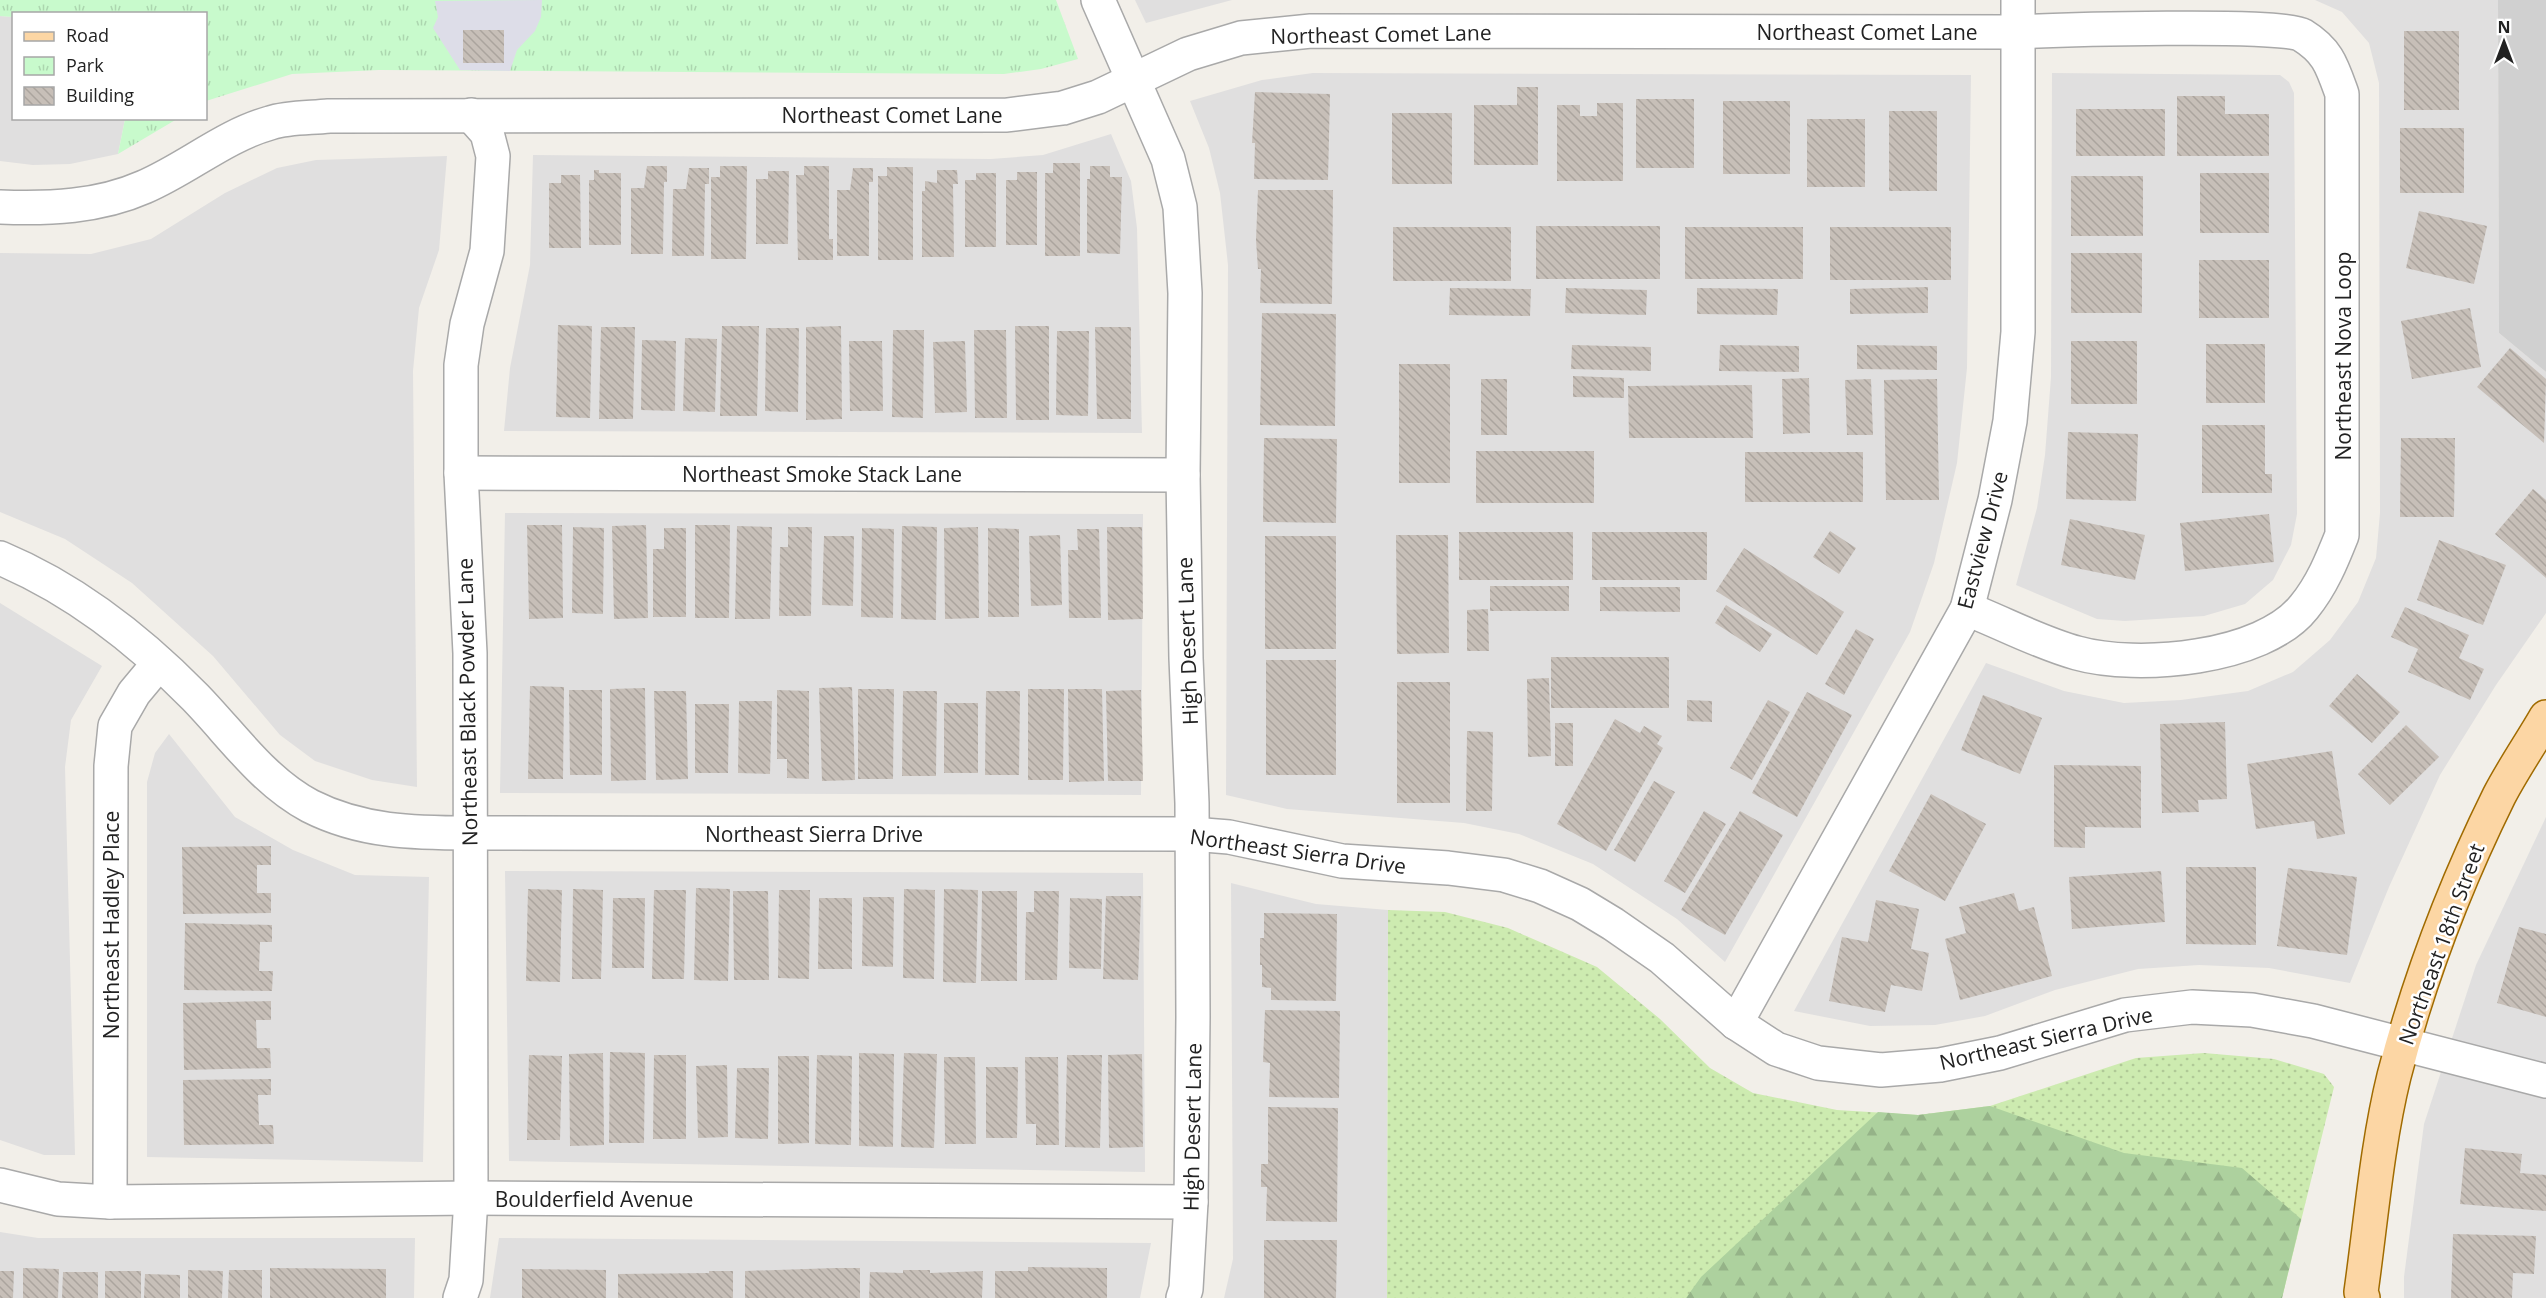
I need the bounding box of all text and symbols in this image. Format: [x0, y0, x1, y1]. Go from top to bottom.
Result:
legend [12, 12, 207, 120]
north arrow [2474, 12, 2534, 72]
text: N [2497, 16, 2511, 38]
street label: Northeast Comet Lane [1270, 18, 1492, 50]
street label: Northeast Comet Lane [1756, 18, 1978, 46]
text: Road [66, 23, 109, 47]
text: Park [66, 53, 104, 77]
text: Building [66, 83, 134, 107]
street label: Northeast Comet Lane [781, 101, 1003, 129]
street label: Northeast Nova Loop [2329, 252, 2357, 460]
street label: Northeast Smoke Stack Lane [682, 460, 962, 488]
street label: Eastview Drive [1950, 468, 2014, 612]
street label: High Desert Lane [1170, 556, 1204, 726]
street label: Northeast Black Powder Lane [450, 558, 484, 846]
street label: Northeast Hadley Place [97, 811, 125, 1039]
street label: Northeast Sierra Drive [705, 820, 923, 848]
street label: Northeast Sierra Drive [1188, 822, 1408, 880]
street label: Northeast 18th Street [2392, 839, 2490, 1049]
street label: Northeast Sierra Drive [1937, 1000, 2155, 1076]
street label: High Desert Lane [1177, 1043, 1207, 1211]
street label: Boulderfield Avenue [495, 1185, 693, 1213]

